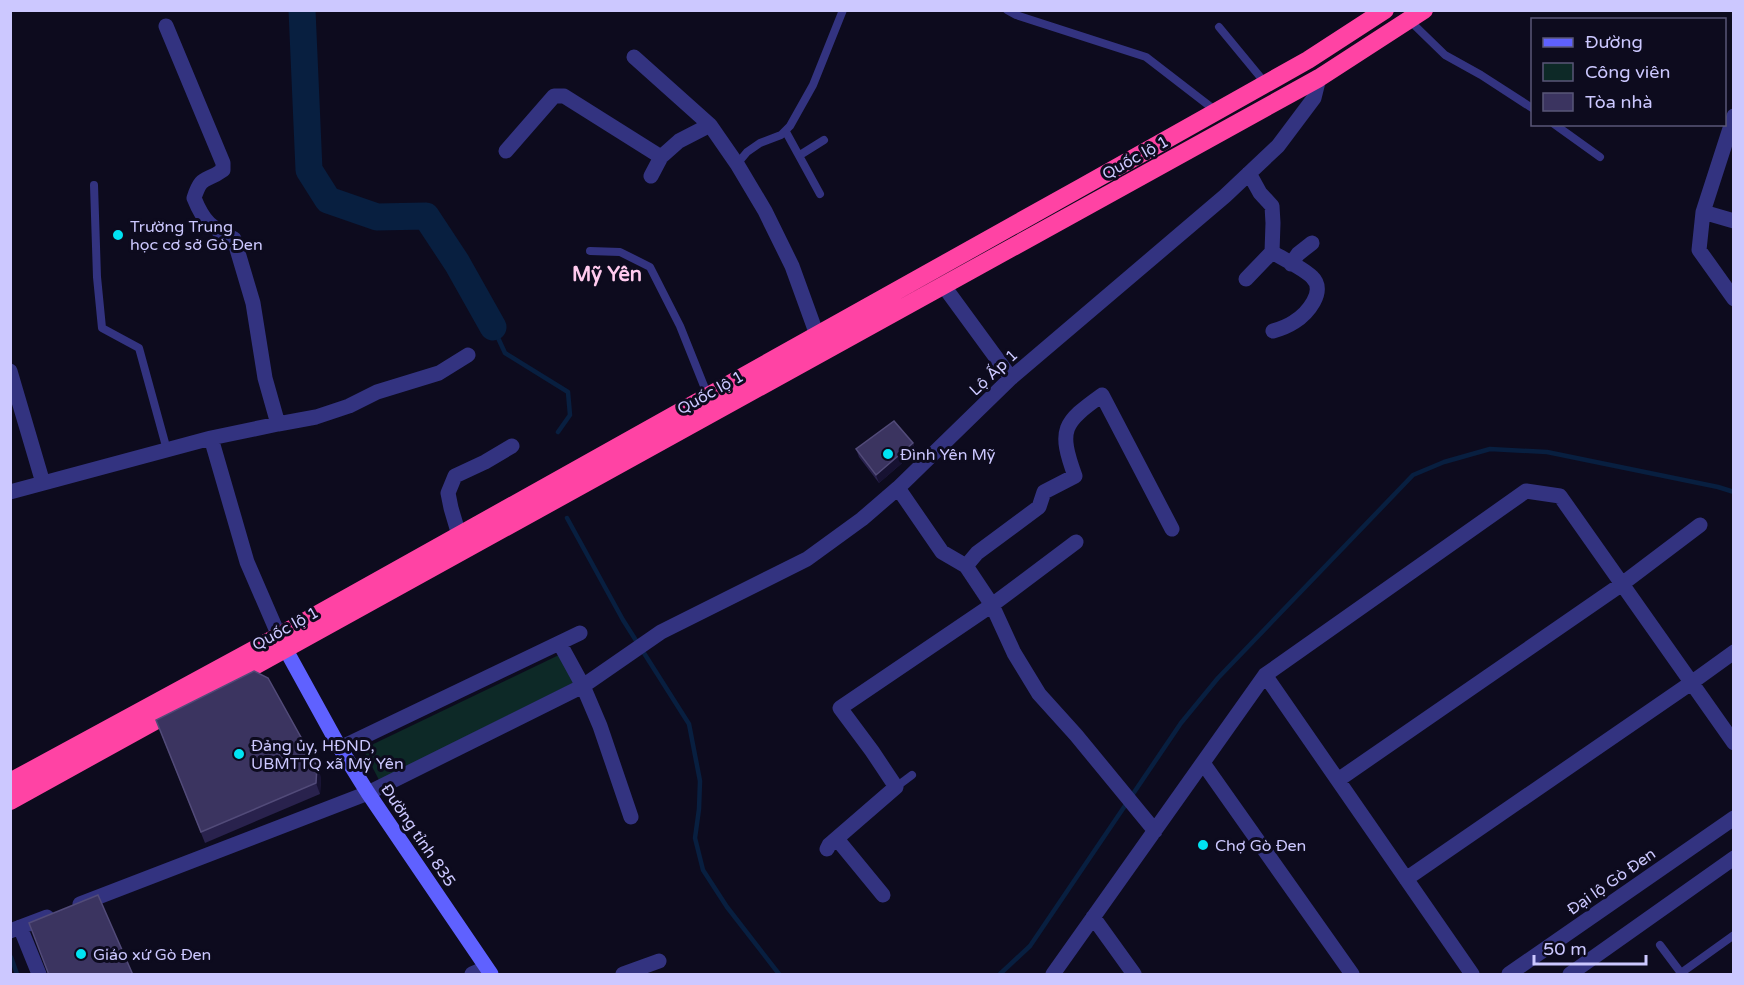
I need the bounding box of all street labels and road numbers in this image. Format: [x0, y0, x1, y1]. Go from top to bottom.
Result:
street label: Quốc lộ 1 [1099, 131, 1172, 184]
street label: Lộ Ấp 1 [965, 345, 1022, 400]
street label: Quốc lộ 1 [674, 366, 747, 419]
street label: Quốc lộ 1 [249, 602, 322, 655]
street label: Đường tỉnh 835 [376, 780, 460, 891]
street label: Đại lộ Gò Đen [1563, 844, 1660, 920]

